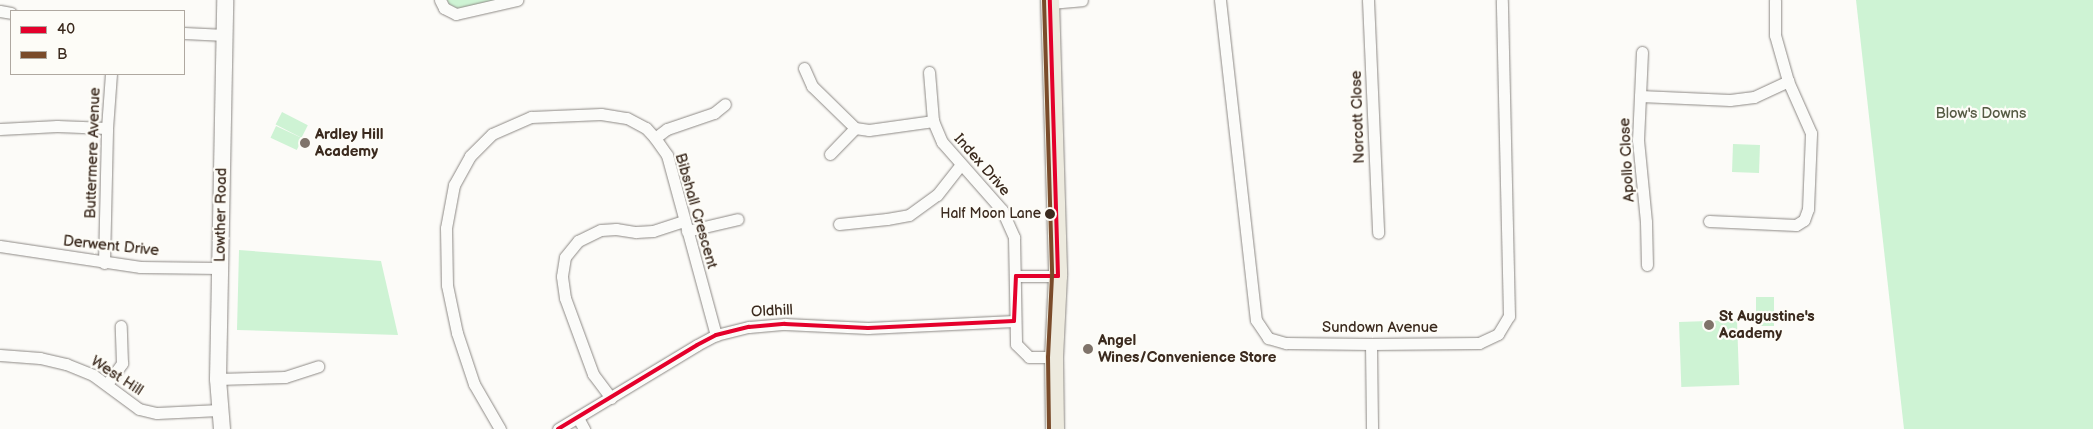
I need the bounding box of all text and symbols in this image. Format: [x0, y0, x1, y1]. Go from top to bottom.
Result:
legend [10, 10, 185, 75]
text: 40 [57, 20, 75, 39]
text: B [57, 45, 67, 64]
street label: Norcott Close [1347, 70, 1369, 164]
street label: Buttermere Avenue [82, 87, 104, 219]
park label: Blow's Downs [1936, 105, 2026, 123]
street label: Apollo Close [1616, 117, 1638, 203]
place label: Ardley Hill Academy [315, 125, 384, 160]
street label: Index Drive [950, 130, 1014, 200]
marker: Ardley Hill Academy [299, 137, 311, 149]
street label: Bibshall Crescent [671, 151, 721, 271]
street label: Lowther Road [211, 168, 231, 262]
place label: Half Moon Lane [940, 206, 1041, 222]
marker: Half Moon Lane [1045, 209, 1055, 219]
street label: Derwent Drive [62, 232, 160, 260]
street label: Oldhill [751, 301, 793, 321]
place label: St Augustine's Academy [1719, 307, 1815, 342]
street label: Sundown Avenue [1322, 319, 1438, 337]
marker: St Augustine's Academy [1703, 319, 1715, 331]
place label: Angel Wines/Convenience Store [1098, 331, 1276, 366]
marker: Angel Wines/Convenience Store [1082, 343, 1094, 355]
street label: West Hill [87, 352, 147, 400]

